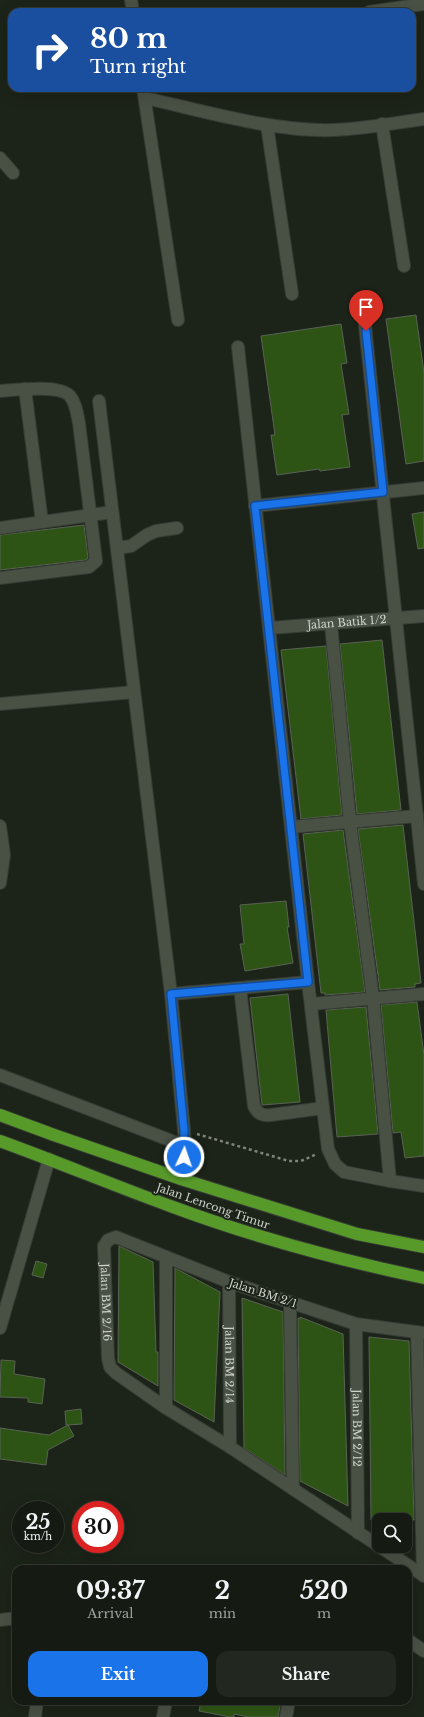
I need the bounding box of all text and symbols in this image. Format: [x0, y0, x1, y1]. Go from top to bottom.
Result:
text: 80 m [90, 21, 167, 56]
icon: right [24, 24, 76, 76]
text: Turn right [90, 56, 186, 78]
pin [349, 290, 383, 331]
icon: arrive [355, 296, 377, 318]
street label: Jalan Batik 1/2 [305, 612, 387, 632]
position arrow [163, 1136, 205, 1178]
street label: Jalan Lencong Timur [153, 1179, 272, 1232]
street label: Jalan BM 2/16 [98, 1261, 114, 1341]
street label: Jalan BM 2/1 [225, 1275, 299, 1311]
street label: Jalan BM 2/14 [222, 1324, 237, 1404]
street label: Jalan BM 2/12 [350, 1387, 364, 1467]
speed limit sign: 30 [72, 1501, 124, 1553]
text: 25 [26, 1510, 50, 1534]
map controls [372, 1513, 412, 1553]
button: search [372, 1513, 412, 1553]
text: km/h [24, 1530, 52, 1543]
text: 09:37 [76, 1576, 145, 1605]
text: 2 [215, 1576, 230, 1605]
text: 520 [300, 1576, 348, 1605]
text: Arrival [87, 1605, 133, 1622]
text: min [209, 1605, 236, 1622]
text: m [317, 1605, 331, 1622]
button: Exit [28, 1651, 208, 1697]
button: Share [216, 1651, 396, 1697]

